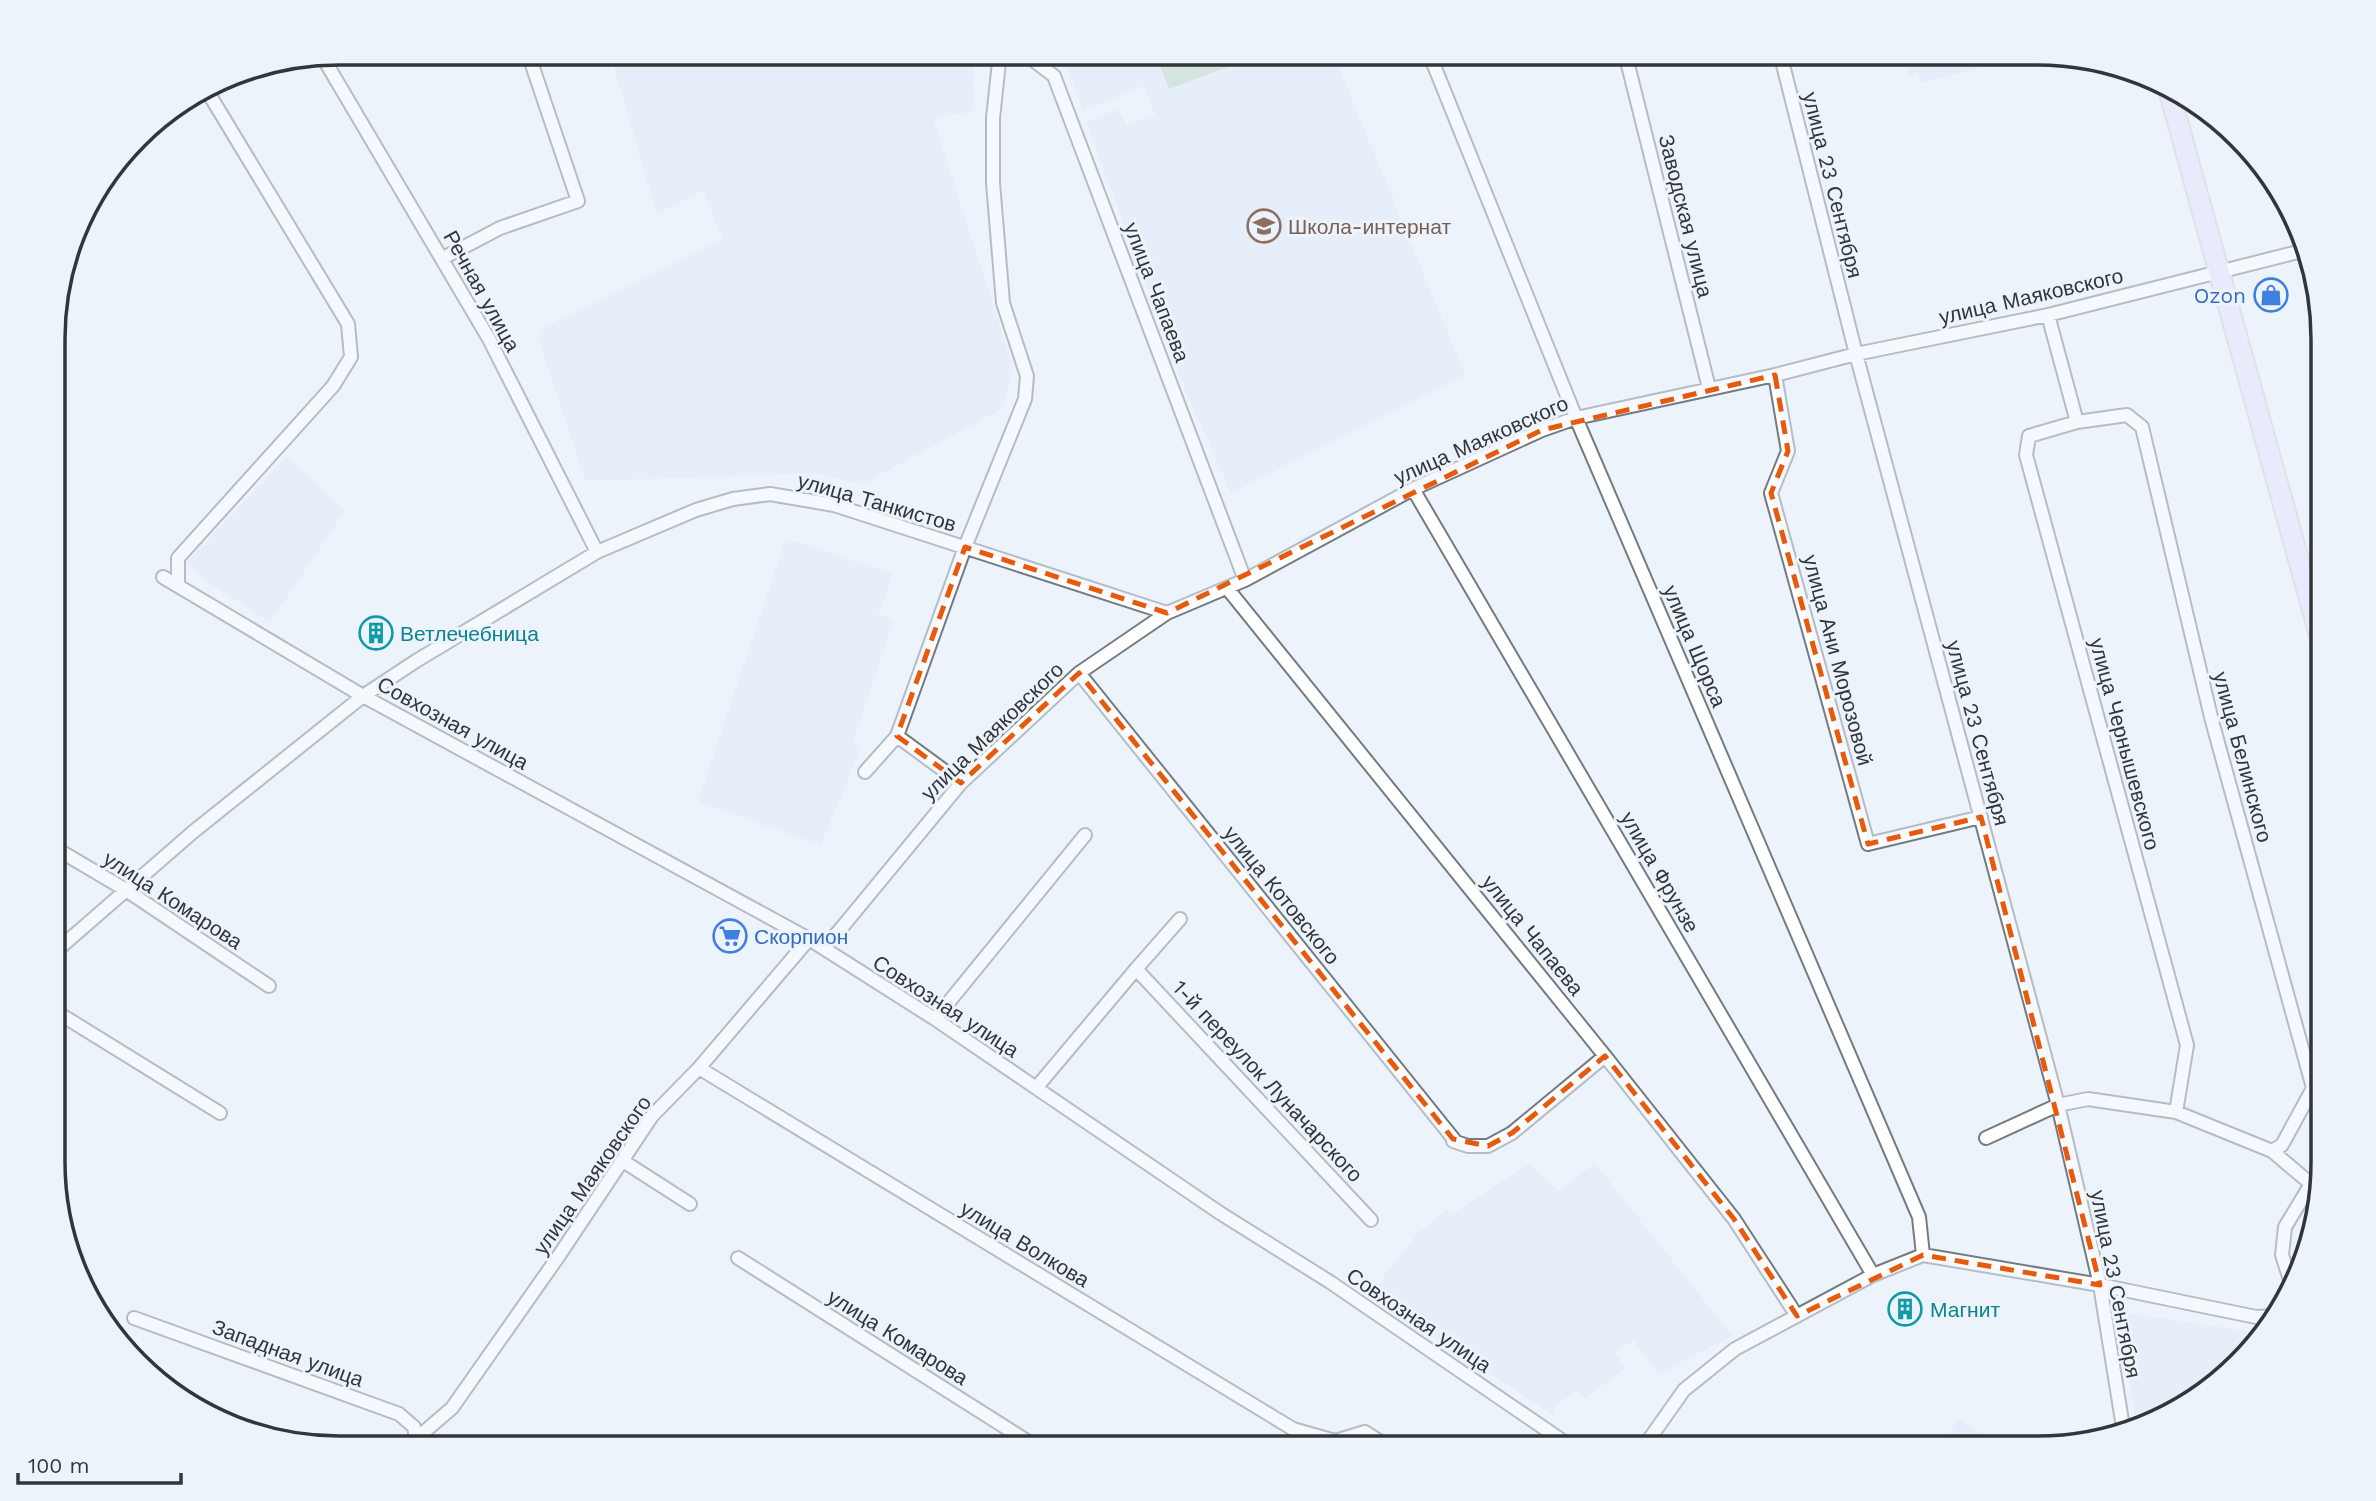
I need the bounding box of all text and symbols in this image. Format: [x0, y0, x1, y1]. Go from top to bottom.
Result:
street label: улица 23 Сентября [1798, 89, 1868, 281]
street label: Заводская улица [1654, 132, 1718, 300]
school or university icon: Школа-интернат [1245, 207, 1283, 245]
place label: Школа-интернат [1288, 214, 1451, 239]
street label: улица Чапаева [1119, 218, 1195, 366]
street label: Речная улица [438, 226, 526, 356]
street label: улица Маяковского [1937, 263, 2125, 329]
shop icon: Ozon [2252, 276, 2290, 314]
place label: Ozon [2194, 283, 2246, 308]
street label: улица Маяковского [1390, 390, 1572, 490]
street label: улица Танкистов [795, 467, 959, 537]
street label: улица Ани Морозовой [1798, 552, 1878, 768]
street label: улица Щорса [1658, 581, 1732, 711]
building icon: Ветлечебница [357, 614, 395, 652]
place label: Ветлечебница [400, 621, 539, 646]
street label: улица Чернышевского [2085, 635, 2165, 853]
street label: улица 23 Сентября [1941, 638, 2015, 828]
street label: улица Маяковского [916, 657, 1068, 805]
street label: улица Белинского [2208, 669, 2278, 845]
street label: Совхозная улица [373, 671, 533, 775]
street label: улица Фрунзе [1615, 807, 1705, 937]
street label: улица Котовского [1219, 821, 1345, 969]
street label: улица Комарова [99, 846, 248, 954]
street label: улица Чапаева [1477, 870, 1589, 1001]
supermarket icon: Скорпион [711, 917, 749, 955]
place label: Скорпион [754, 924, 848, 949]
street label: Совхозная улица [868, 950, 1024, 1063]
street label: 1-й переулок Луначарского [1168, 975, 1368, 1187]
street label: улица Маяковского [528, 1091, 656, 1259]
street label: улица 23 Сентября [2086, 1188, 2146, 1380]
street label: улица Волкова [956, 1196, 1094, 1292]
street label: Совхозная улица [1342, 1262, 1496, 1378]
street label: улица Комарова [823, 1284, 973, 1390]
building icon: Магнит [1886, 1290, 1924, 1328]
place label: Магнит [1930, 1297, 2000, 1322]
street label: Западная улица [209, 1314, 367, 1392]
scale bar [18, 1442, 180, 1486]
text: 100 m [28, 1453, 90, 1478]

